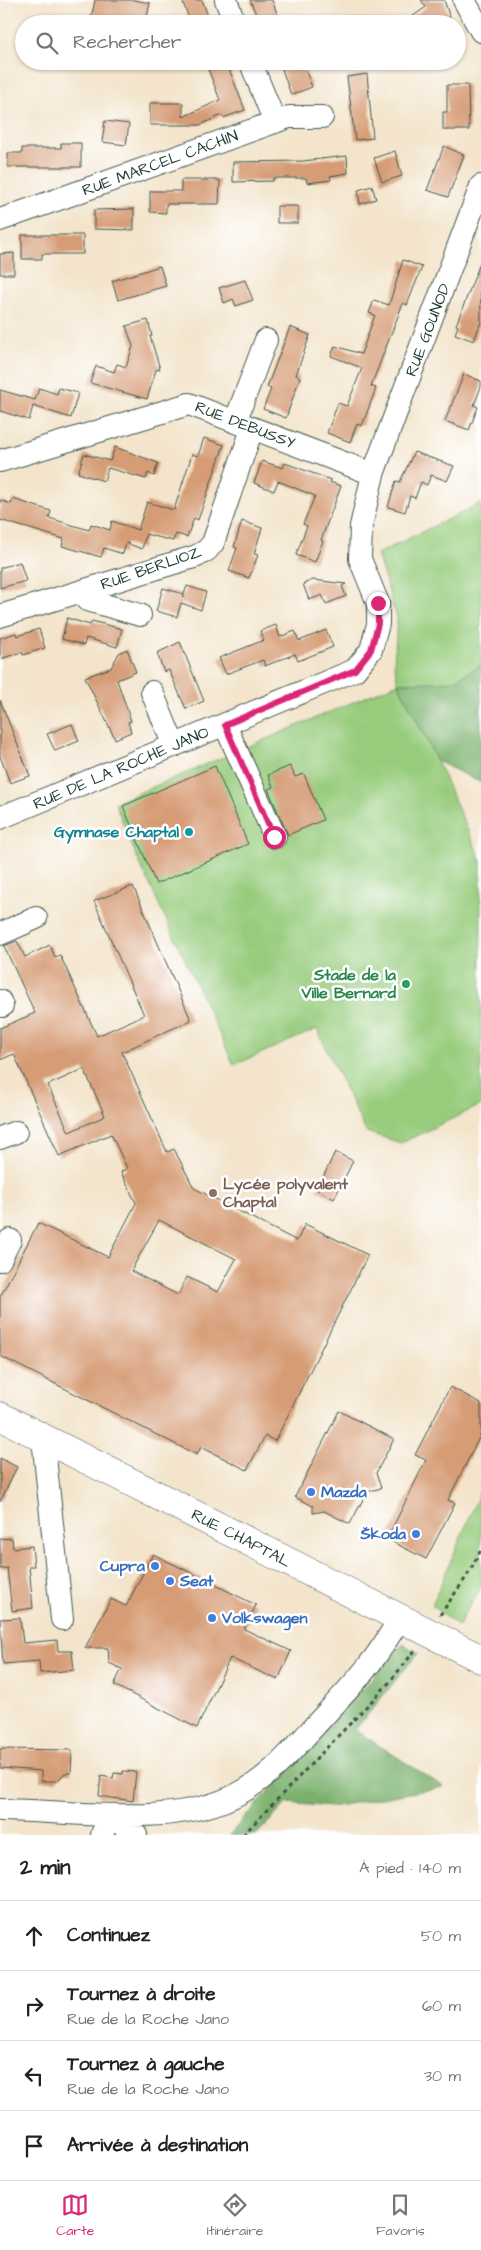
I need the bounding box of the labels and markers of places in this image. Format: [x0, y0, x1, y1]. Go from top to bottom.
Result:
place label: Gymnase Chaptal [54, 821, 179, 844]
marker: Gymnase Chaptal [183, 826, 195, 838]
place label: Stade de la Ville Bernard [300, 964, 397, 1004]
marker: Stade de la Ville Bernard [400, 978, 412, 990]
place label: Lycée polyvalent Chaptal [223, 1173, 349, 1213]
marker: Lycée polyvalent Chaptal [207, 1187, 219, 1199]
place label: Mazda [321, 1481, 368, 1503]
marker: Mazda [305, 1486, 317, 1498]
place label: Škoda [360, 1523, 407, 1545]
marker: Škoda [410, 1528, 422, 1540]
place label: Cupra [100, 1555, 146, 1577]
marker: Cupra [149, 1560, 161, 1572]
place label: Seat [179, 1570, 214, 1592]
marker: Seat [164, 1575, 176, 1587]
place label: Volkswagen [221, 1607, 307, 1631]
marker: Volkswagen [206, 1612, 218, 1624]

